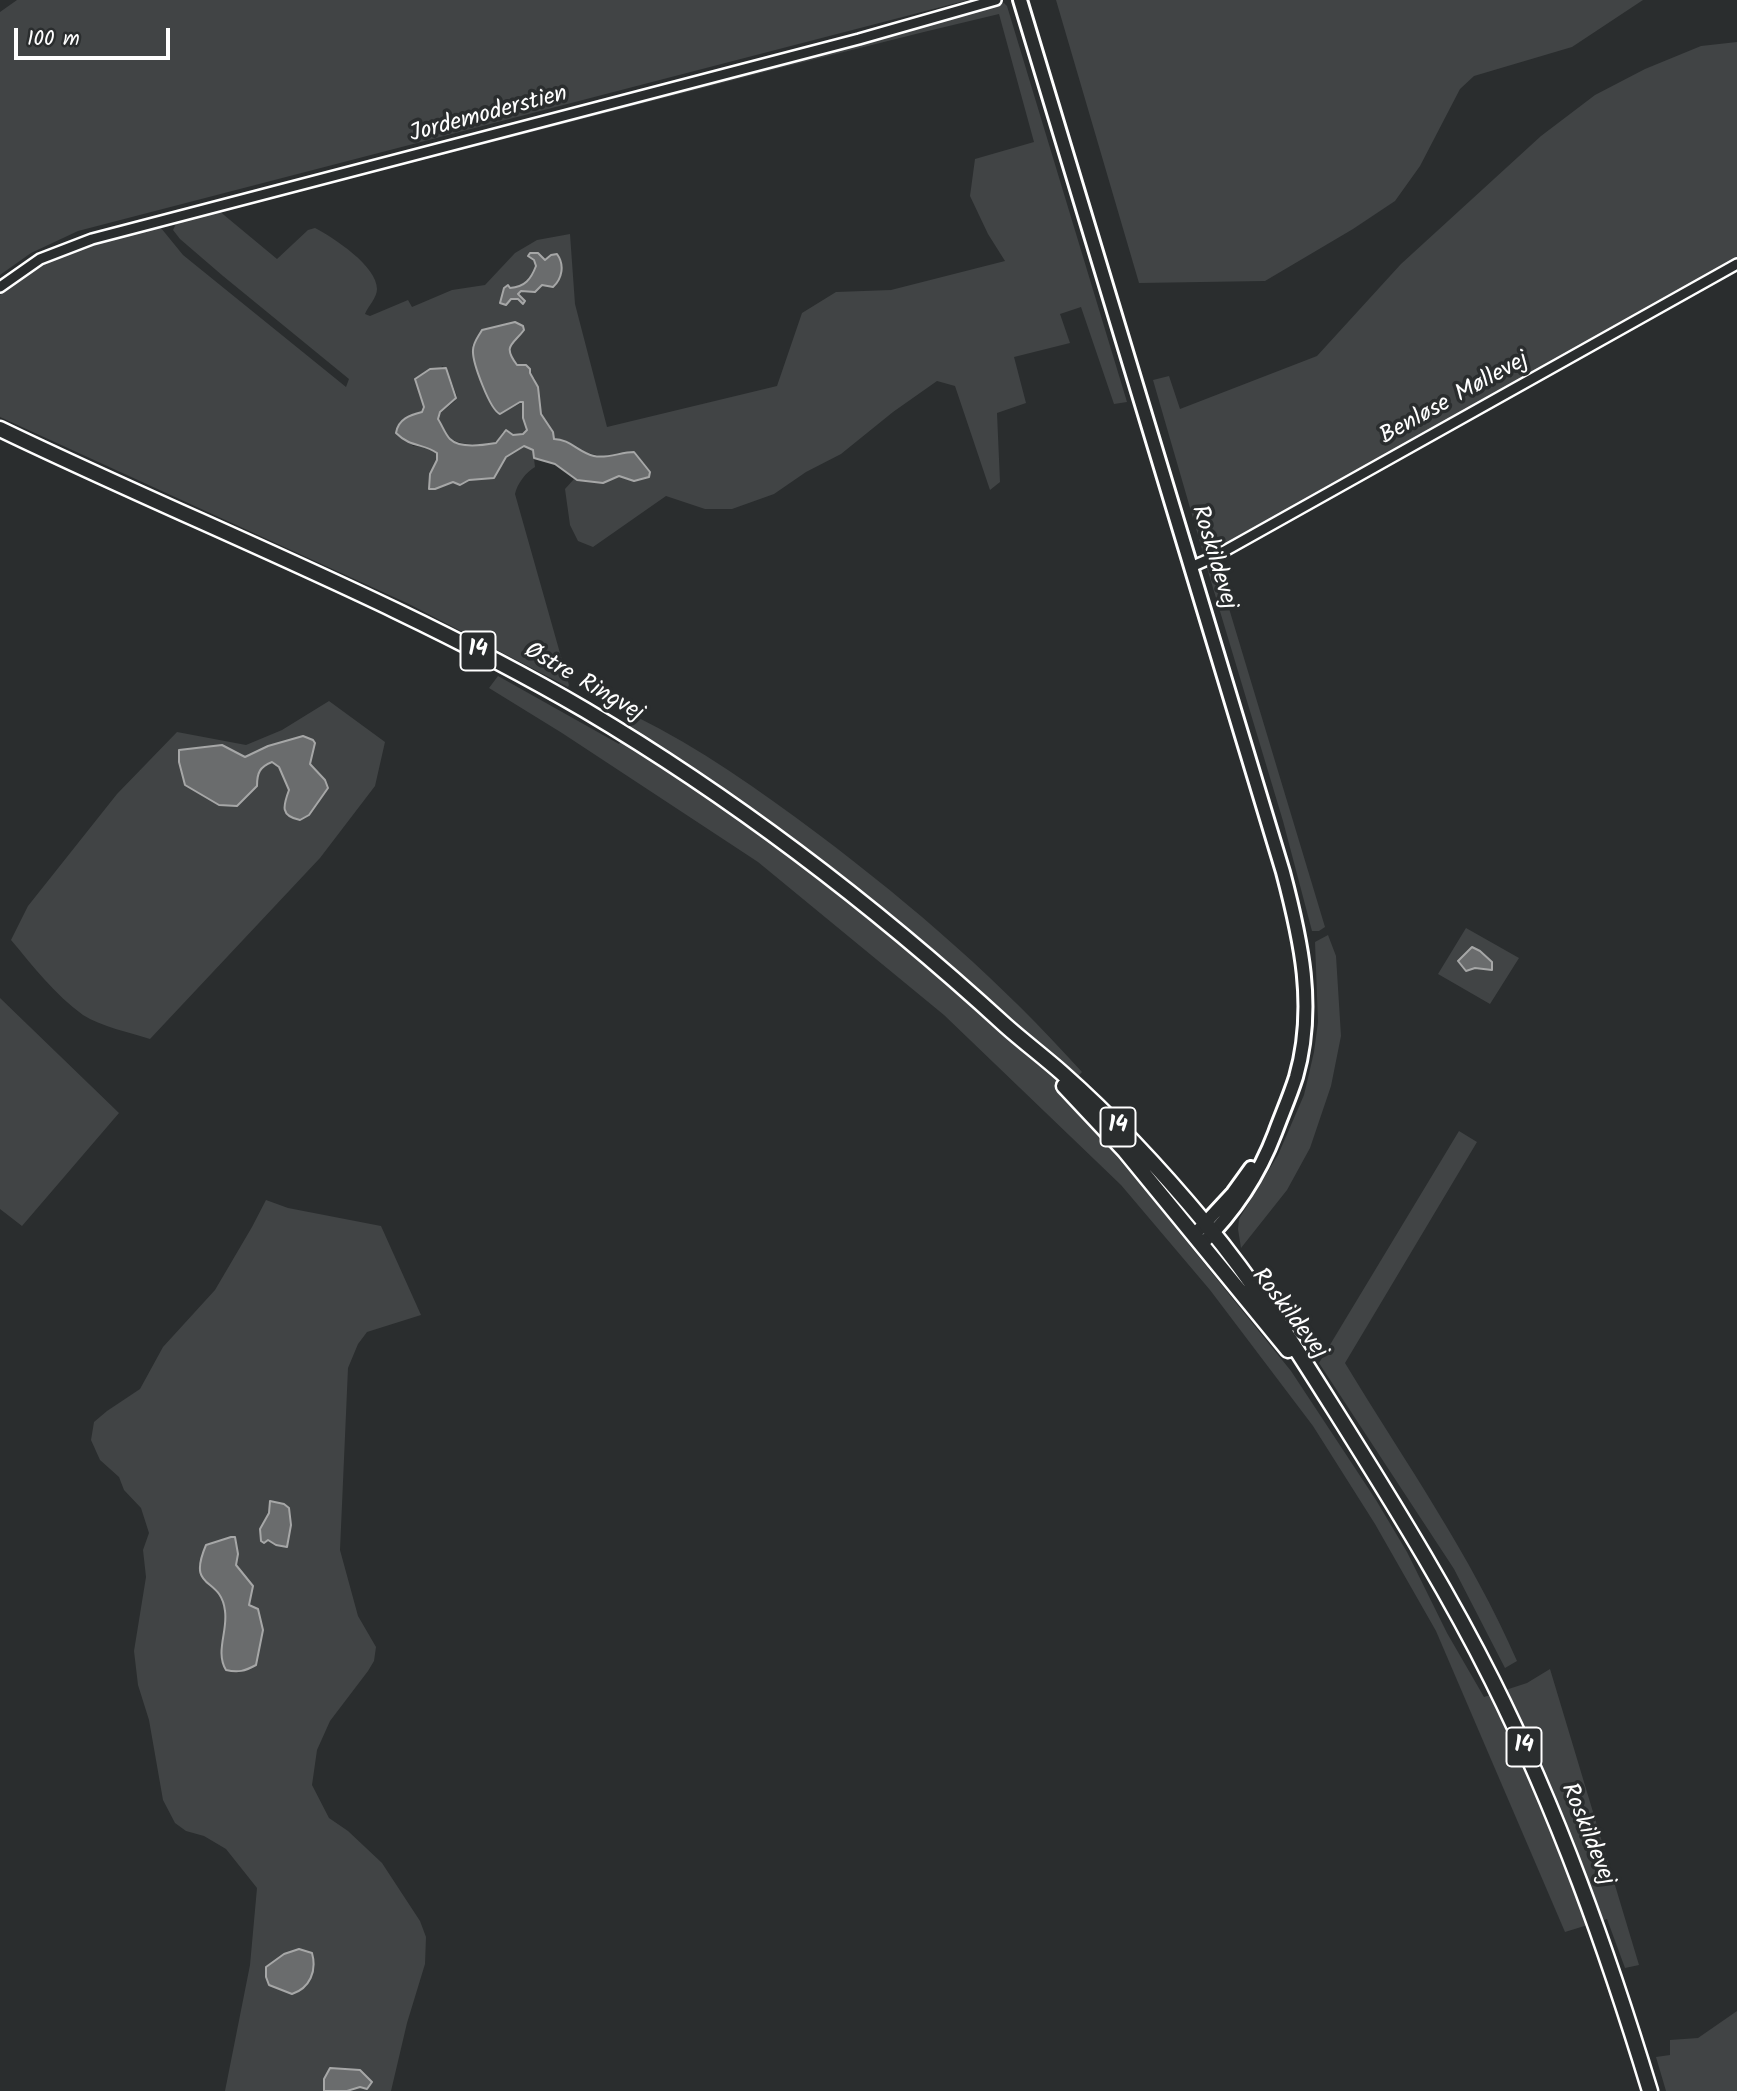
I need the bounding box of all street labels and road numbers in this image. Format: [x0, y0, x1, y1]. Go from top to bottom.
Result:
street label: Jordemoderstien [407, 81, 571, 151]
street label: Benløse Møllevej [1375, 347, 1535, 453]
street label: Roskildevej [1182, 502, 1242, 614]
road number: 14 [461, 632, 496, 670]
street label: Østre Ringvej [518, 638, 648, 730]
road number: 14 [1100, 1108, 1136, 1146]
street label: Roskildevej [1243, 1264, 1333, 1366]
road number: 14 [1506, 1728, 1542, 1766]
street label: Roskildevej [1552, 1780, 1620, 1890]

